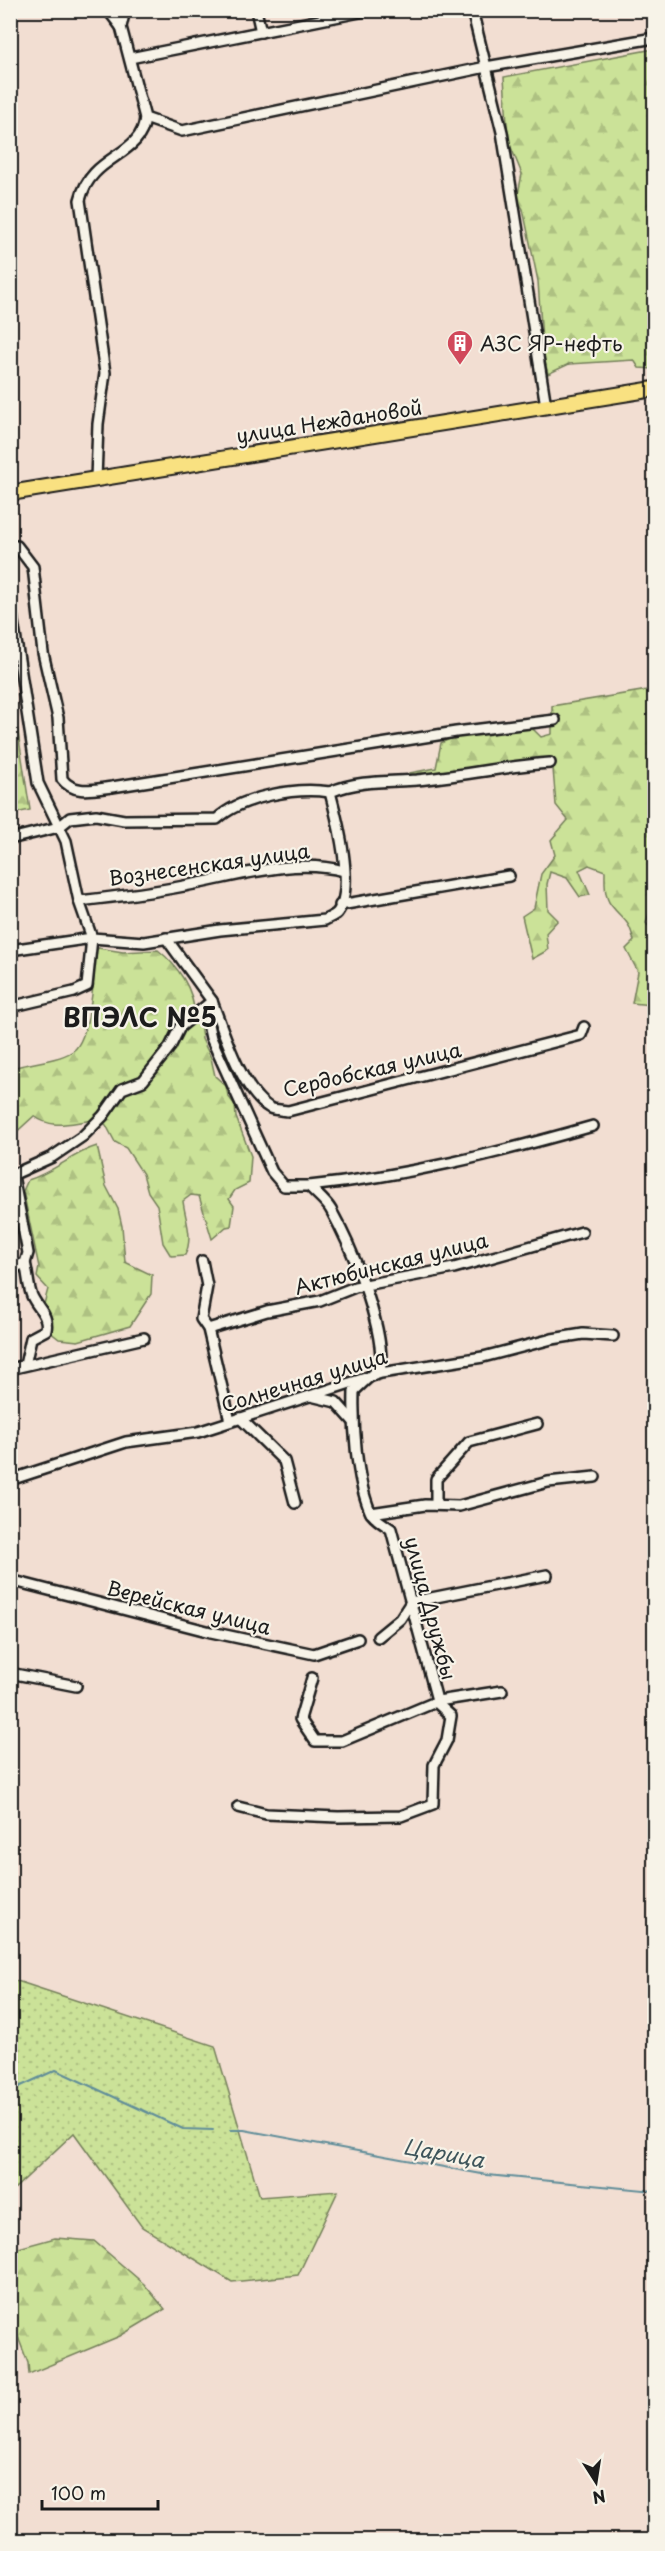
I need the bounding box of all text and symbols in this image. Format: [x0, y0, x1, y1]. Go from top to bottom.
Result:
building icon: АЗС ЯР-нефть [445, 328, 475, 366]
place label: АЗС ЯР-нефть [480, 328, 623, 358]
street label: улица Неждановой [234, 391, 424, 451]
street label: Вознесенская улица [107, 835, 312, 893]
district label: ВПЭЛС №5 [63, 997, 217, 1036]
street label: Сердобская улица [280, 1034, 465, 1104]
street label: Актюбинская улица [291, 1224, 491, 1302]
street label: Солнечная улица [217, 1340, 391, 1420]
street label: улица Дружбы [397, 1533, 465, 1683]
street label: Верейская улица [104, 1572, 275, 1642]
water label: Царица [401, 2129, 488, 2175]
north arrow [566, 2452, 626, 2512]
scale bar [42, 2473, 158, 2511]
text: 100 m [51, 2479, 106, 2506]
text: N [591, 2485, 608, 2511]

